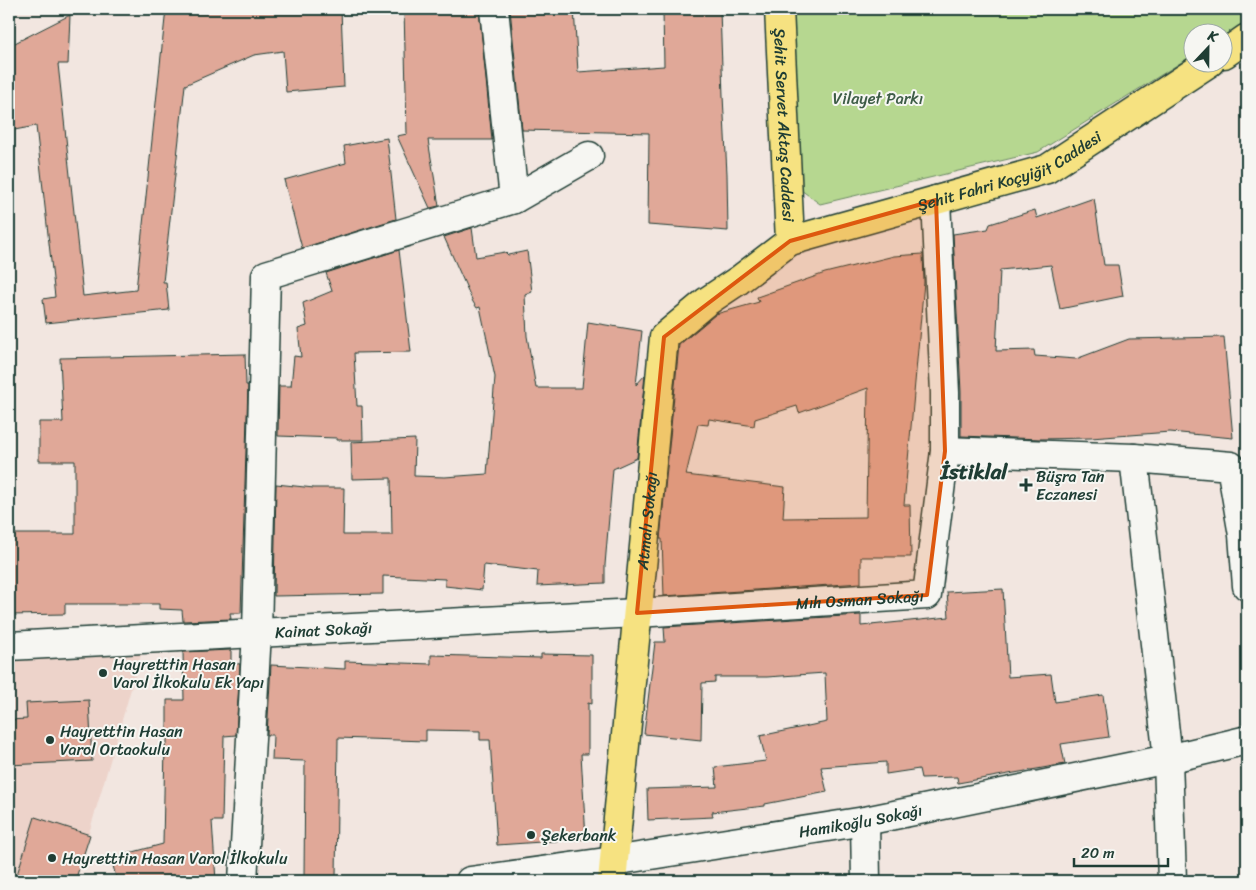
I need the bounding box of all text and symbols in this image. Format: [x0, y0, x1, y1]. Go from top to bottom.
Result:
north arrow [1184, 22, 1234, 72]
text: K [1203, 23, 1223, 50]
street label: Şehit Servet Aktaş Caddesi [765, 27, 804, 223]
park label: Vilayet Parkı [833, 84, 923, 113]
street label: Şehit Fahri Koçyiğit Caddesi [914, 122, 1108, 219]
district label: İstiklal [940, 453, 1008, 491]
place label: Büşra Tan Eczanesi [1036, 462, 1105, 509]
street label: Atmalı Sokağı [627, 470, 666, 572]
marker: Büşra Tan Eczanesi [1020, 479, 1032, 491]
street label: Mıh Osman Sokağı [795, 581, 925, 618]
street label: Kainat Sokağı [274, 612, 373, 647]
place label: Hayretttin Hasan Varol İlkokulu Ek Yapı [113, 650, 264, 697]
marker: Hayretttin Hasan Varol İlkokulu Ek Yapı [97, 667, 109, 679]
place label: Hayretttin Hasan Varol Ortaokulu [60, 717, 183, 764]
marker: Hayretttin Hasan Varol Ortaokulu [44, 734, 56, 746]
street label: Hamikoğlu Sokağı [796, 795, 925, 846]
place label: Şekerbank [541, 821, 617, 850]
marker: Şekerbank [525, 829, 537, 841]
scale bar [1074, 835, 1167, 867]
text: 20 m [1081, 840, 1115, 866]
place label: Hayretttin Hasan Varol İlkokulu [62, 844, 288, 873]
marker: Hayretttin Hasan Varol İlkokulu [46, 852, 58, 864]

